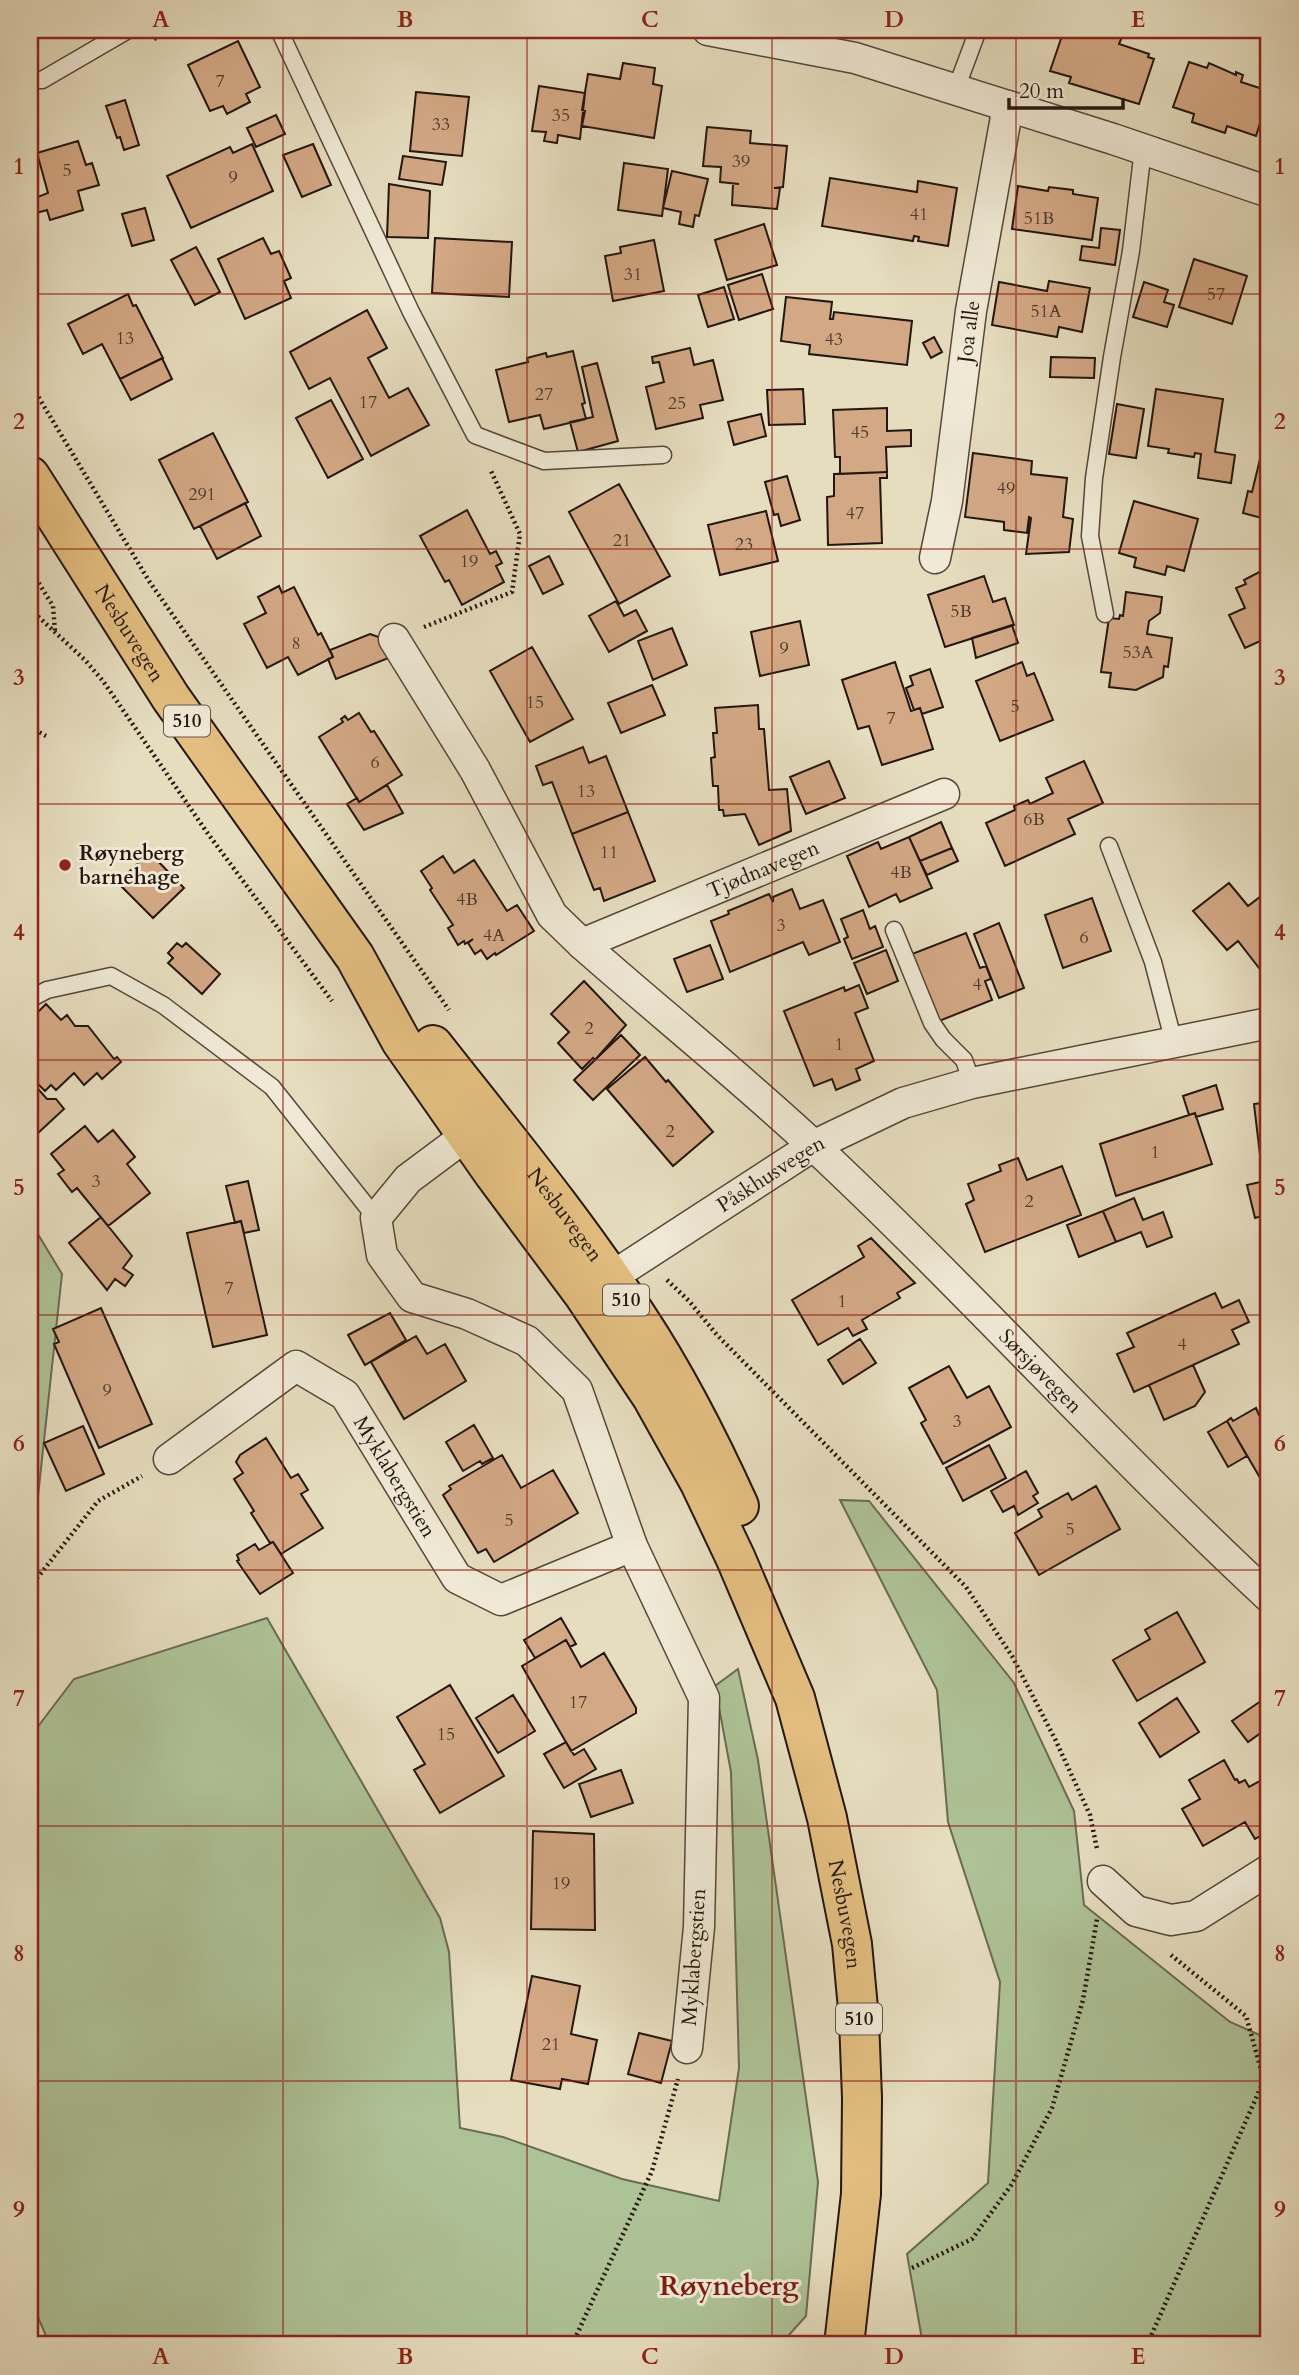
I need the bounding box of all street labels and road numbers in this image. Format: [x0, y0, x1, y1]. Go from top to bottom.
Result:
street label: Joa alle [950, 298, 987, 367]
street label: Nesbuvegen [88, 578, 172, 688]
road number: 510 [164, 706, 210, 736]
street label: Tjødnavegen [703, 833, 824, 905]
street label: Påskhusvegen [711, 1128, 829, 1219]
street label: Nesbuvegen [520, 1161, 610, 1268]
road number: 510 [603, 1284, 649, 1316]
street label: Sørsjøvegen [992, 1322, 1089, 1420]
street label: Myklabergstien [347, 1410, 443, 1543]
street label: Nesbuvegen [821, 1857, 869, 1970]
street label: Myklabergstien [675, 1887, 713, 2027]
road number: 510 [836, 2004, 882, 2035]

